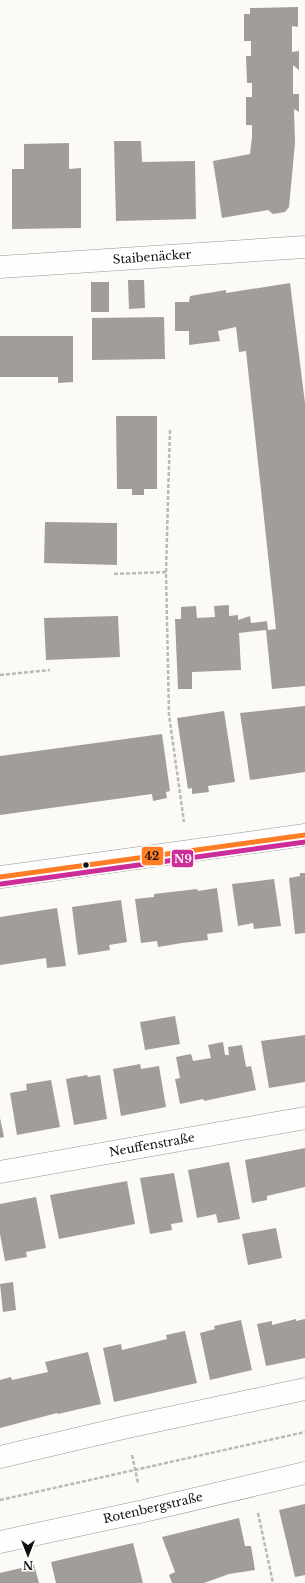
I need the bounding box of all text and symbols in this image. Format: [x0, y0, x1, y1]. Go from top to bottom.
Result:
street label: Staibenäcker [112, 246, 192, 267]
line badge: 42 [141, 846, 164, 866]
text: 42 [145, 849, 159, 863]
line badge: N9 [171, 849, 194, 868]
text: N9 [174, 852, 192, 866]
unlabelled marker [81, 860, 91, 870]
street label: Neuffenstraße [108, 1130, 196, 1159]
street label: Rotenbergstraße [102, 1489, 204, 1526]
north arrow [8, 1535, 48, 1575]
text: N [22, 1558, 33, 1572]

